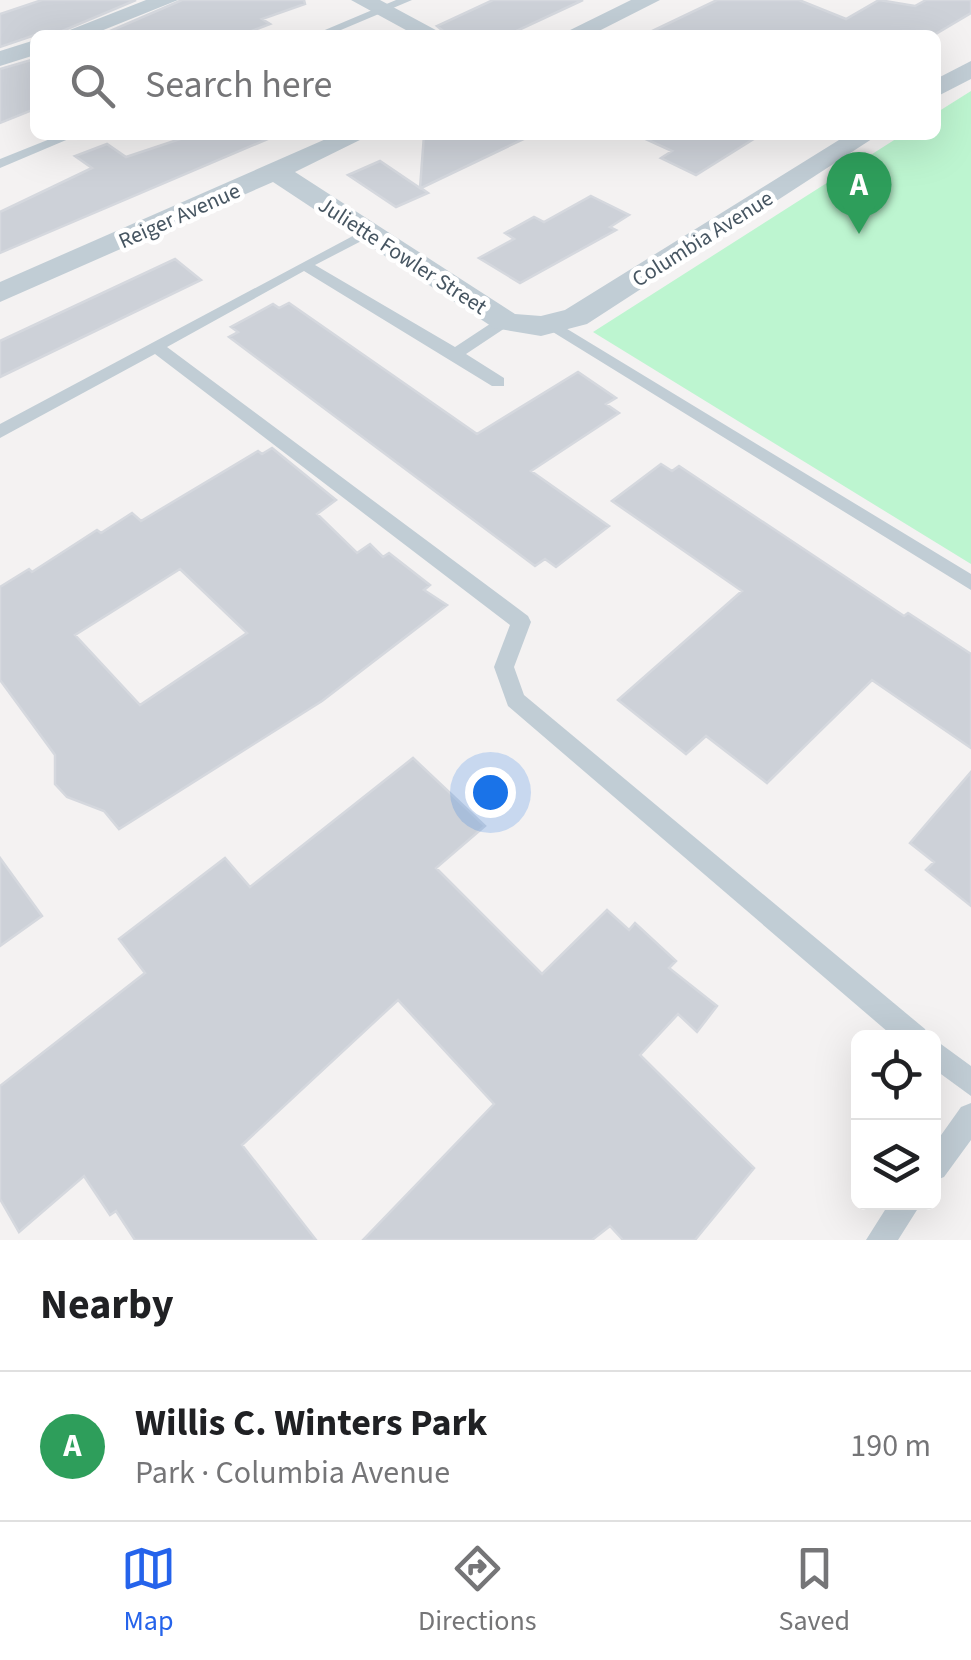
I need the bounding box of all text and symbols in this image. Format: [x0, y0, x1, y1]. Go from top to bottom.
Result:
search box [30, 30, 941, 140]
icon: search [65, 58, 120, 113]
text: Search here [145, 58, 332, 112]
pin: A [826, 152, 892, 234]
street label: Reiger Avenue [113, 175, 245, 257]
street label: Columbia Avenue [626, 183, 779, 295]
street label: Juliette Fowler Street [312, 189, 494, 323]
your location [465, 767, 516, 818]
map controls [851, 1030, 941, 1210]
button: locate [851, 1030, 941, 1120]
button: layers [851, 1120, 941, 1210]
text: Nearby [40, 1275, 174, 1335]
text: Willis C. Winters Park [135, 1396, 487, 1450]
text: A [63, 1423, 82, 1469]
text: 190 m [850, 1423, 931, 1469]
text: Park · Columbia Avenue [135, 1450, 450, 1496]
tab: Map [121, 1541, 176, 1641]
tab: Directions [418, 1541, 537, 1641]
tab: Saved [779, 1541, 850, 1641]

